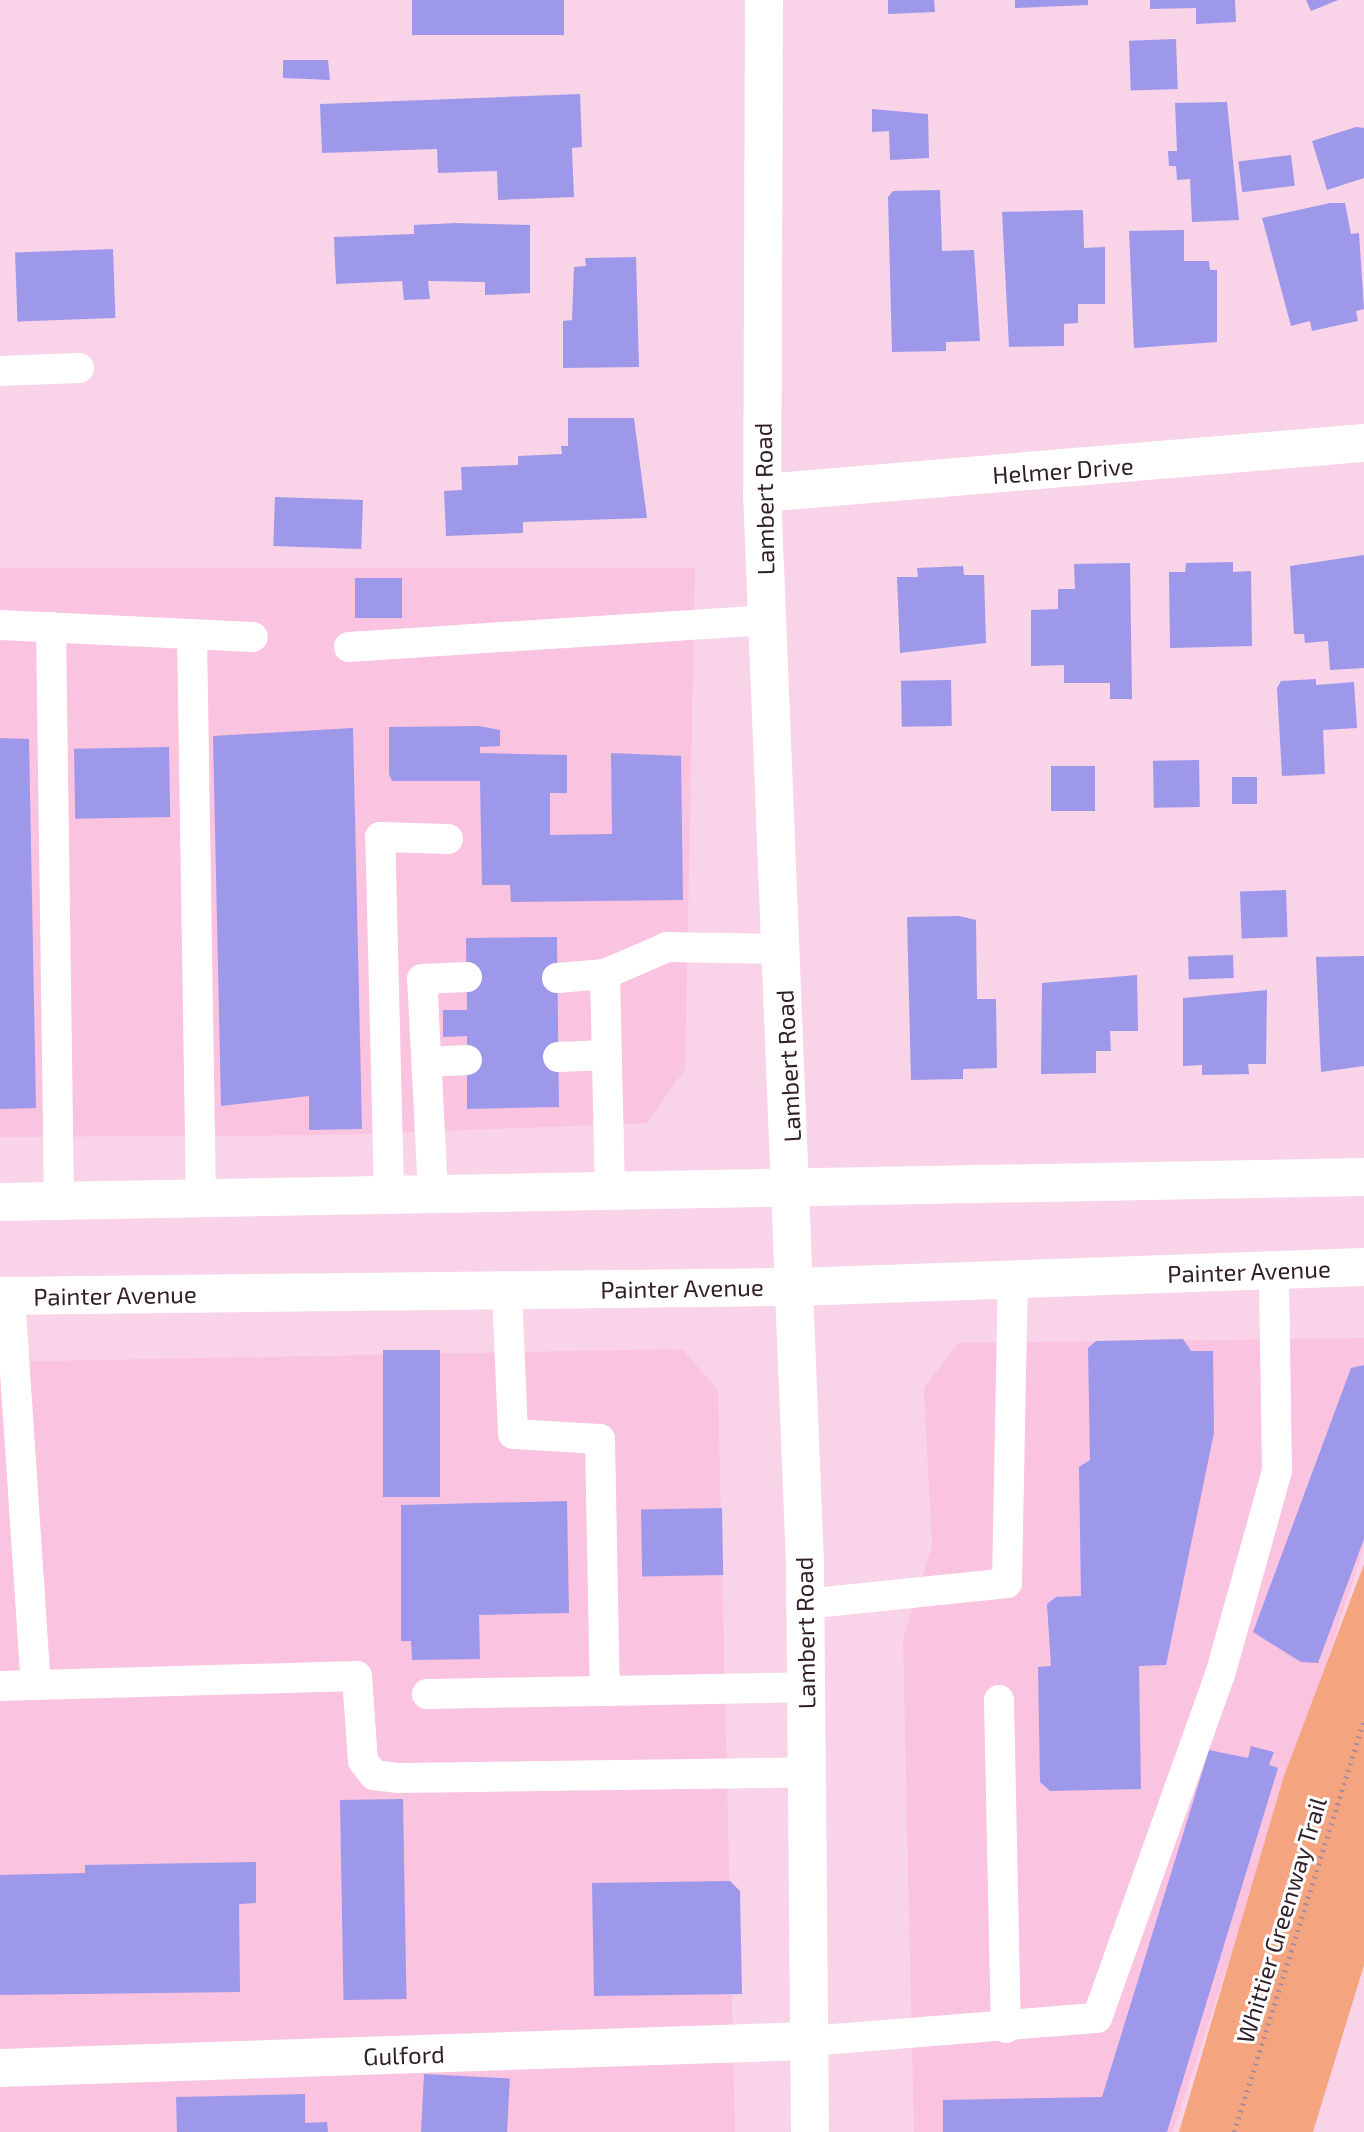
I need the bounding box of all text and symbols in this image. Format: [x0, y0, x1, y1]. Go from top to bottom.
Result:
street label: Lambert Road [748, 423, 780, 575]
street label: Helmer Drive [991, 451, 1135, 489]
street label: Lambert Road [770, 989, 806, 1143]
street label: Painter Avenue [1166, 1254, 1332, 1288]
street label: Painter Avenue [599, 1272, 765, 1304]
street label: Painter Avenue [32, 1279, 198, 1311]
street label: Lambert Road [789, 1557, 821, 1709]
street label: Whittier Greenway Trail [1230, 1793, 1332, 2047]
street label: Gulford [363, 2039, 445, 2071]

